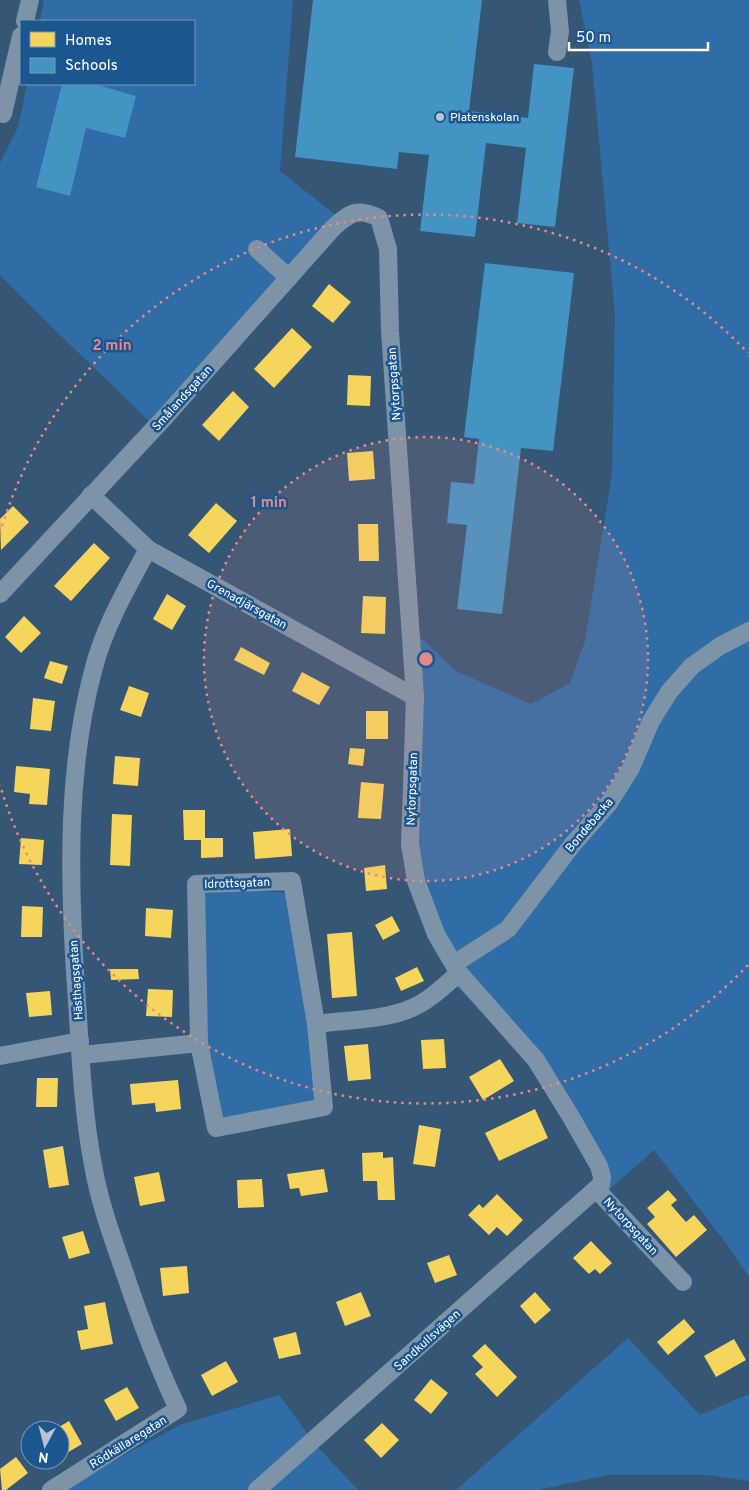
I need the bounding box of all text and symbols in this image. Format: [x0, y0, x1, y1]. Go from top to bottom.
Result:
legend [20, 20, 195, 85]
scale bar [569, 20, 708, 52]
text: 50 m [576, 29, 611, 48]
text: Homes [65, 32, 112, 51]
text: Schools [65, 57, 118, 76]
place label: Platenskolan [450, 110, 519, 126]
marker: Platenskolan [434, 111, 446, 123]
text: 2 min [92, 337, 132, 356]
street label: Nytorpsgatan [384, 347, 406, 421]
street label: Smålandsgatan [149, 362, 216, 435]
text: 1 min [251, 494, 287, 513]
street label: Grenadjärsgatan [203, 576, 290, 634]
centre of rings [417, 650, 435, 668]
street label: Nytorpsgatan [404, 752, 422, 826]
street label: Bondebacka [562, 795, 617, 856]
street label: Idrottsgatan [204, 875, 270, 893]
street label: Hästhagsgatan [66, 939, 88, 1021]
street label: Nytorpsgatan [599, 1194, 661, 1259]
street label: Sandkullsvägen [391, 1307, 464, 1375]
street label: Rödkällaregatan [87, 1413, 170, 1473]
north arrow [20, 1420, 70, 1470]
text: N [38, 1447, 50, 1465]

